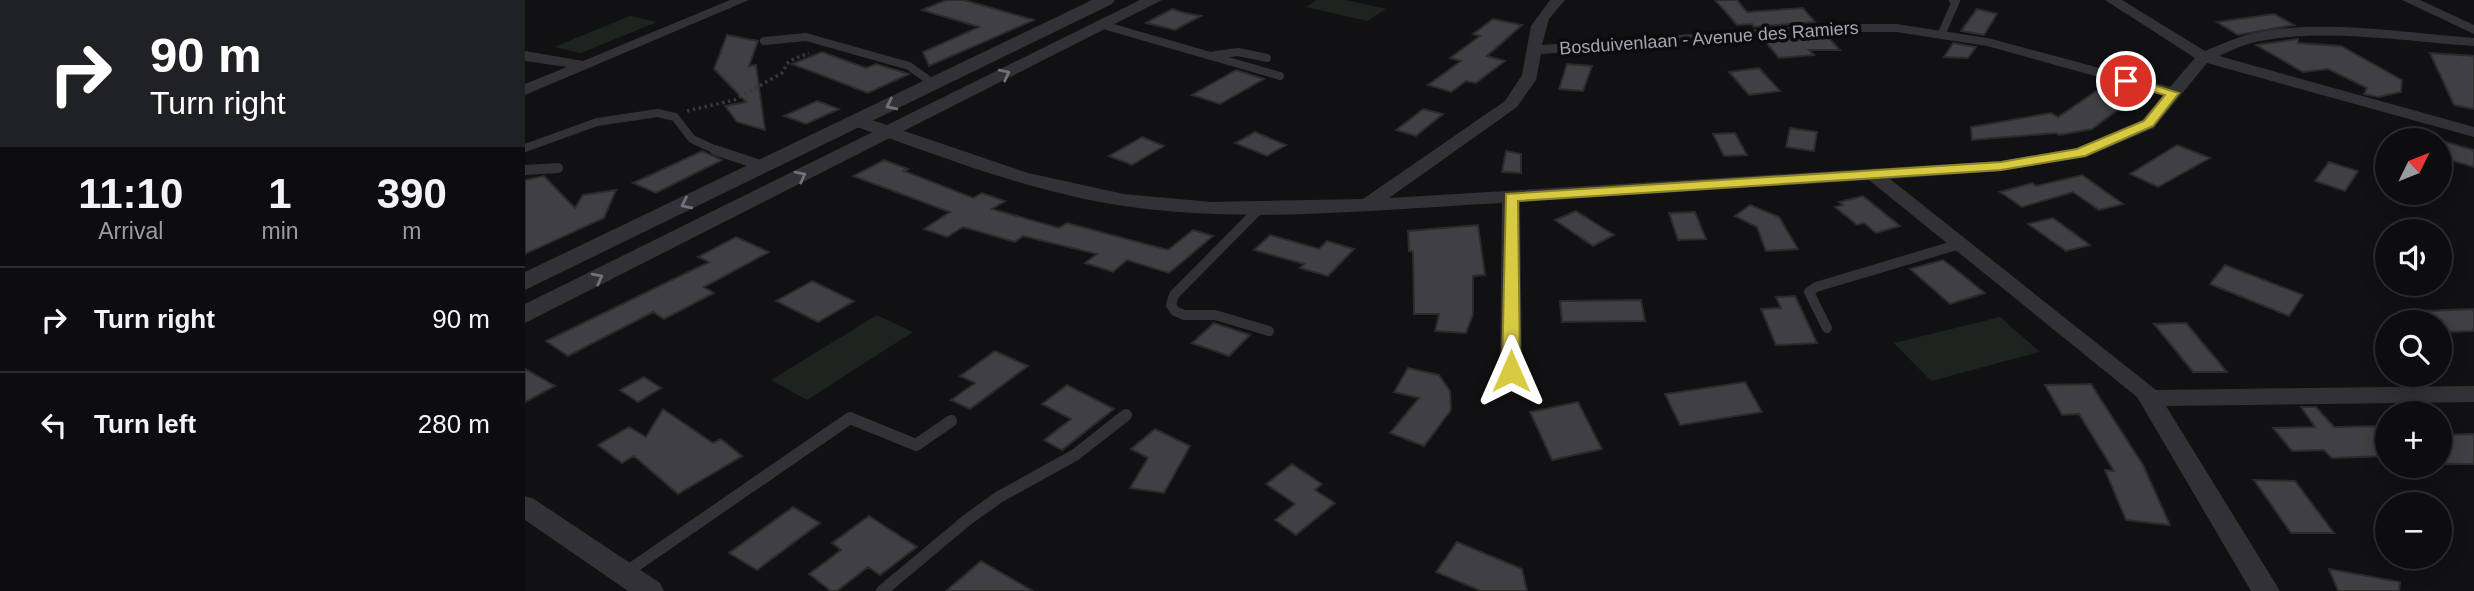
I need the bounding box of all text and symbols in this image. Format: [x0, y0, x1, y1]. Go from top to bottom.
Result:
street label: Bosduivenlaan - Avenue des Ramiers [1559, 18, 1859, 58]
icon: right [35, 28, 126, 119]
text: 90 m [150, 28, 262, 82]
pin [2096, 51, 2156, 111]
icon: arrive [2107, 62, 2145, 100]
one-way arrow [998, 69, 1010, 83]
text: Turn right [150, 85, 286, 121]
one-way arrow [886, 96, 898, 110]
north arrow [2375, 128, 2452, 205]
map controls [2375, 128, 2452, 569]
text: 11:10 [78, 170, 183, 217]
text: 1 [268, 170, 292, 217]
text: 390 [377, 170, 447, 217]
one-way arrow [794, 171, 806, 185]
one-way arrow [681, 195, 693, 209]
text: Arrival [98, 218, 163, 244]
text: min [261, 218, 299, 244]
text: m [402, 218, 421, 244]
button: sound [2375, 219, 2452, 296]
one-way arrow [591, 273, 603, 287]
icon: right [35, 301, 73, 339]
text: Turn right [94, 304, 215, 334]
text: 90 m [432, 304, 490, 334]
button: search [2375, 310, 2452, 387]
position arrow [1474, 334, 1548, 408]
button: + [2375, 401, 2452, 478]
icon: left [35, 406, 73, 444]
text: Turn left [94, 409, 196, 439]
text: 280 m [418, 409, 490, 439]
button: − [2375, 492, 2452, 569]

